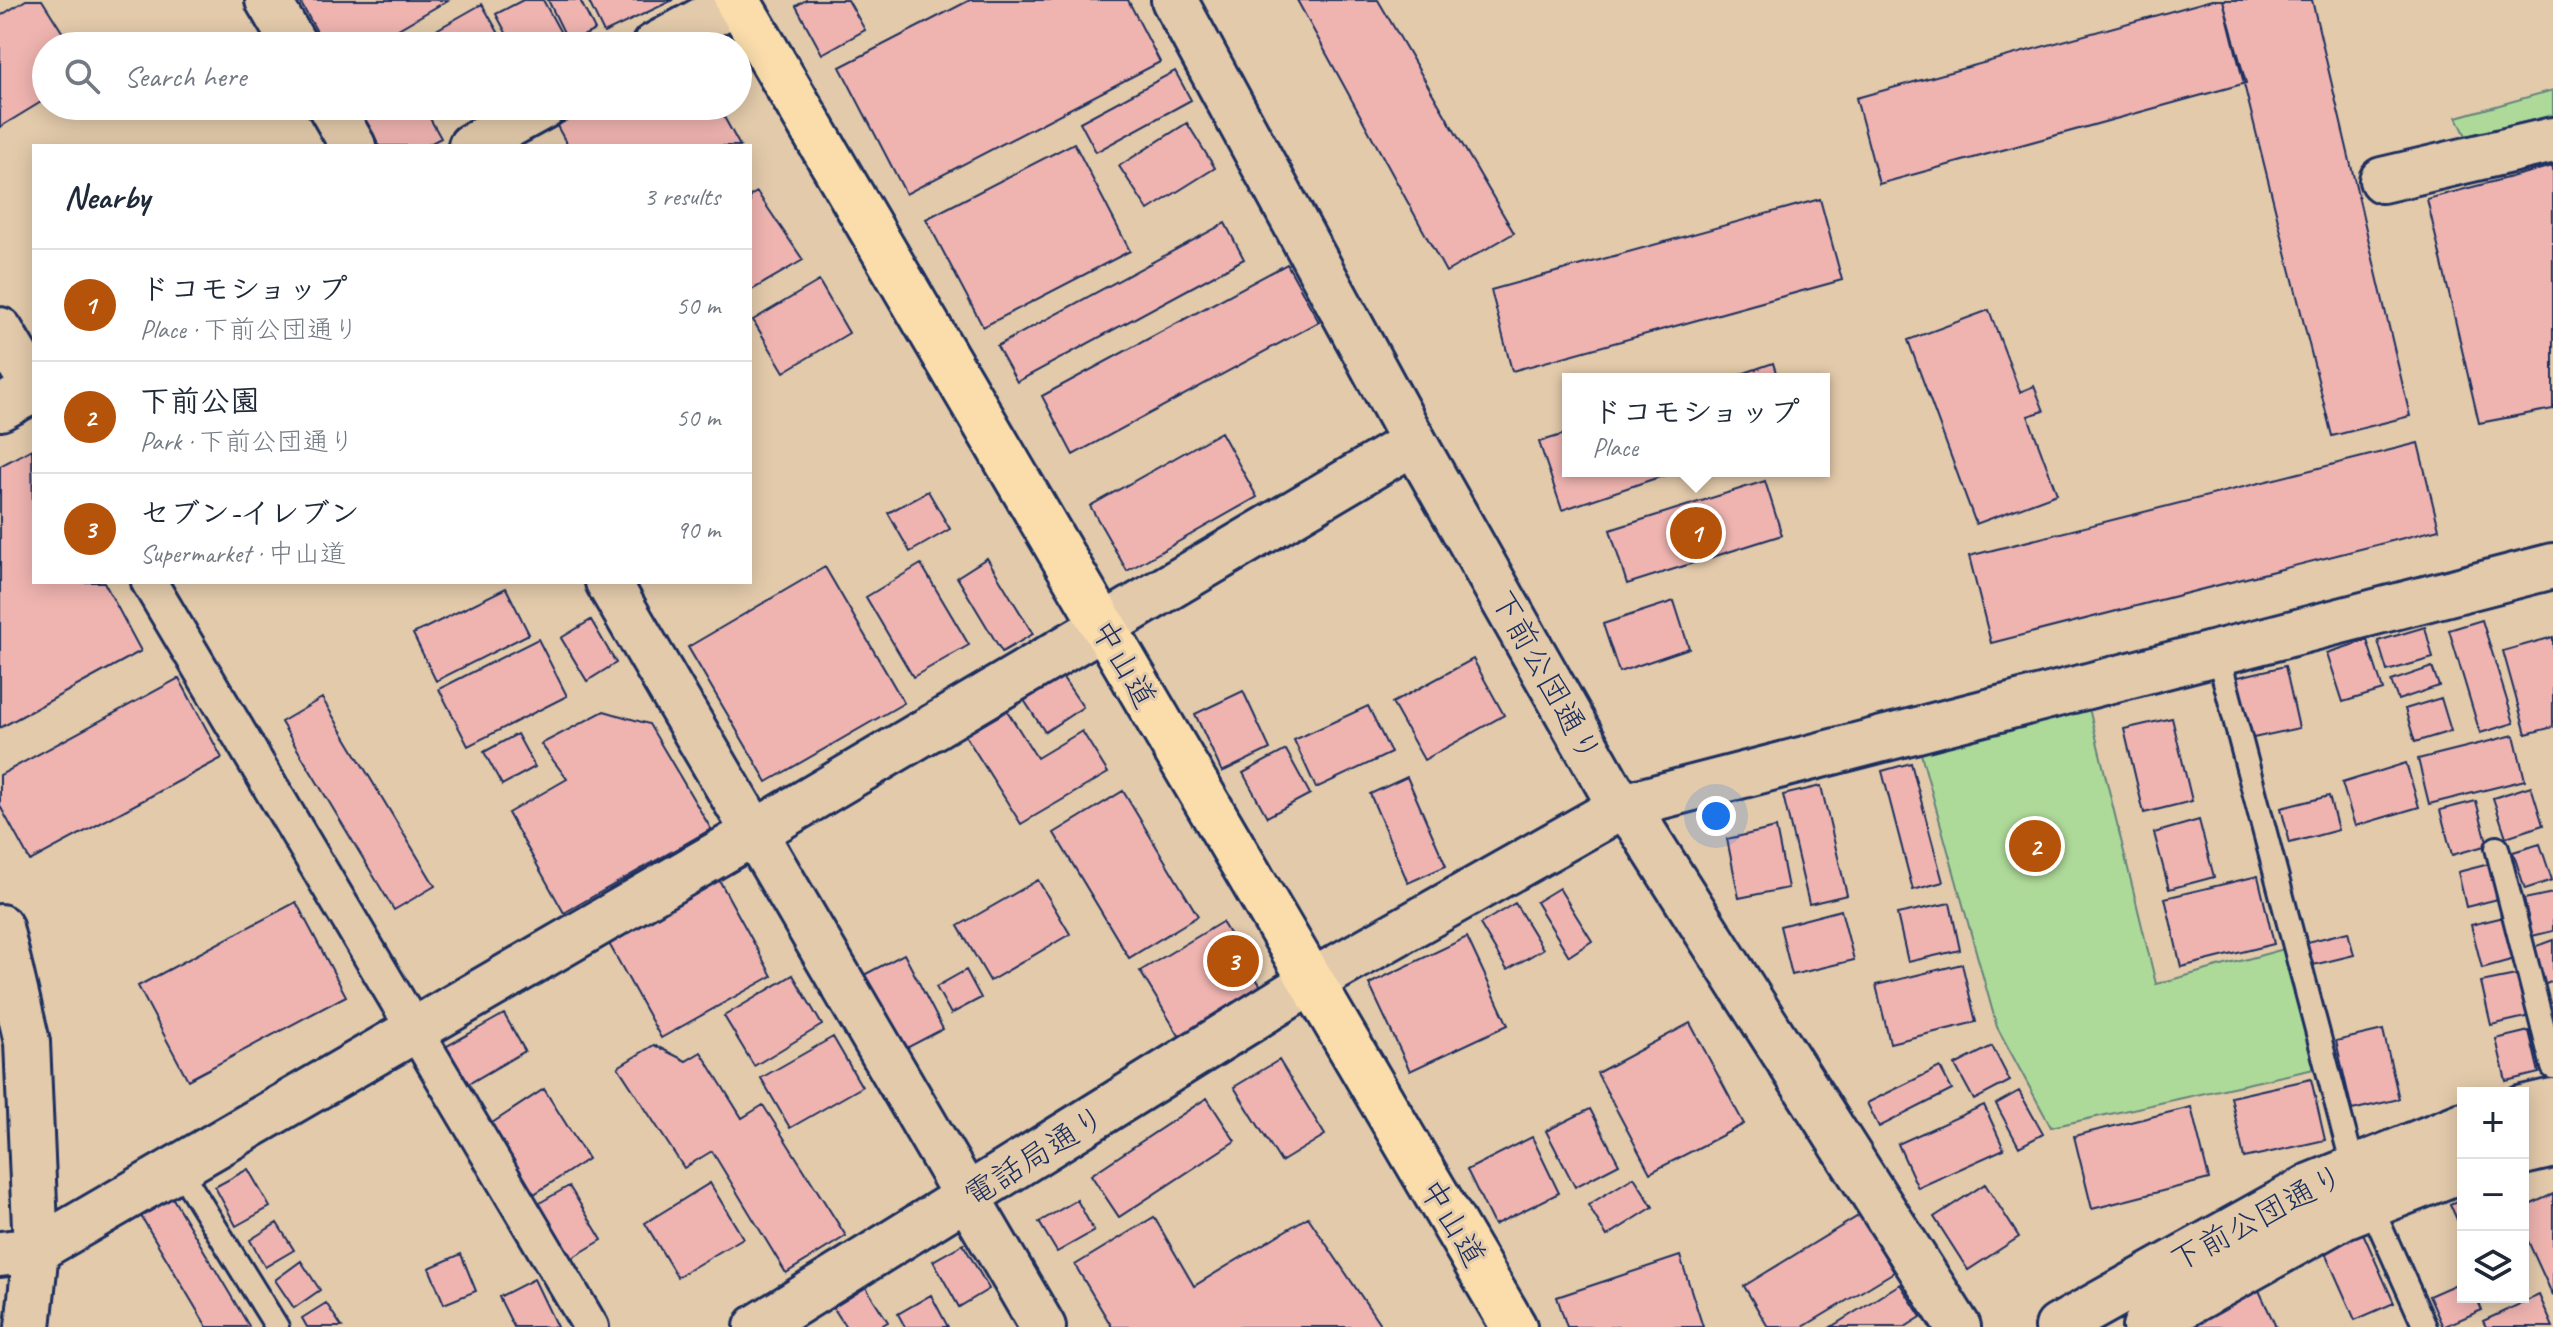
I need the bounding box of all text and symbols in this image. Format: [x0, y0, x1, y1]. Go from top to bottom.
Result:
search box [32, 32, 752, 120]
icon: search [60, 54, 104, 98]
text: Search here [124, 57, 246, 95]
text: Nearby [64, 175, 150, 218]
text: 3 results [644, 180, 720, 213]
text: ドコモショップ [140, 270, 348, 308]
text: 1 [84, 289, 96, 322]
text: 50 m [676, 289, 720, 322]
text: Place · 下前公団通り [140, 313, 359, 346]
popup [1562, 373, 1830, 477]
text: 下前公園 [140, 382, 260, 420]
text: ドコモショップ [1592, 393, 1800, 431]
text: 2 [84, 401, 96, 434]
text: 50 m [676, 401, 720, 434]
text: Park · 下前公団通り [140, 425, 355, 458]
text: Place [1592, 431, 1638, 464]
text: セブン-イレブン [140, 494, 360, 532]
pin: 1 [1670, 503, 1722, 563]
text: 3 [84, 513, 96, 546]
text: 90 m [676, 513, 720, 546]
text: Supermarket · 中山道 [140, 537, 346, 570]
street label: 下前公団通り [1482, 582, 1610, 770]
street label: 中山道 [1082, 612, 1166, 716]
your location [1696, 796, 1736, 836]
pin: 2 [2009, 816, 2061, 876]
pin: 3 [1207, 931, 1259, 991]
map controls [2457, 1087, 2529, 1303]
button: + [2457, 1087, 2529, 1159]
street label: 電話局通り [956, 1096, 1114, 1216]
street label: 下前公団通り [2163, 1155, 2351, 1281]
button: − [2457, 1159, 2529, 1231]
street label: 中山道 [1411, 1171, 1495, 1275]
button: layers [2457, 1231, 2529, 1303]

